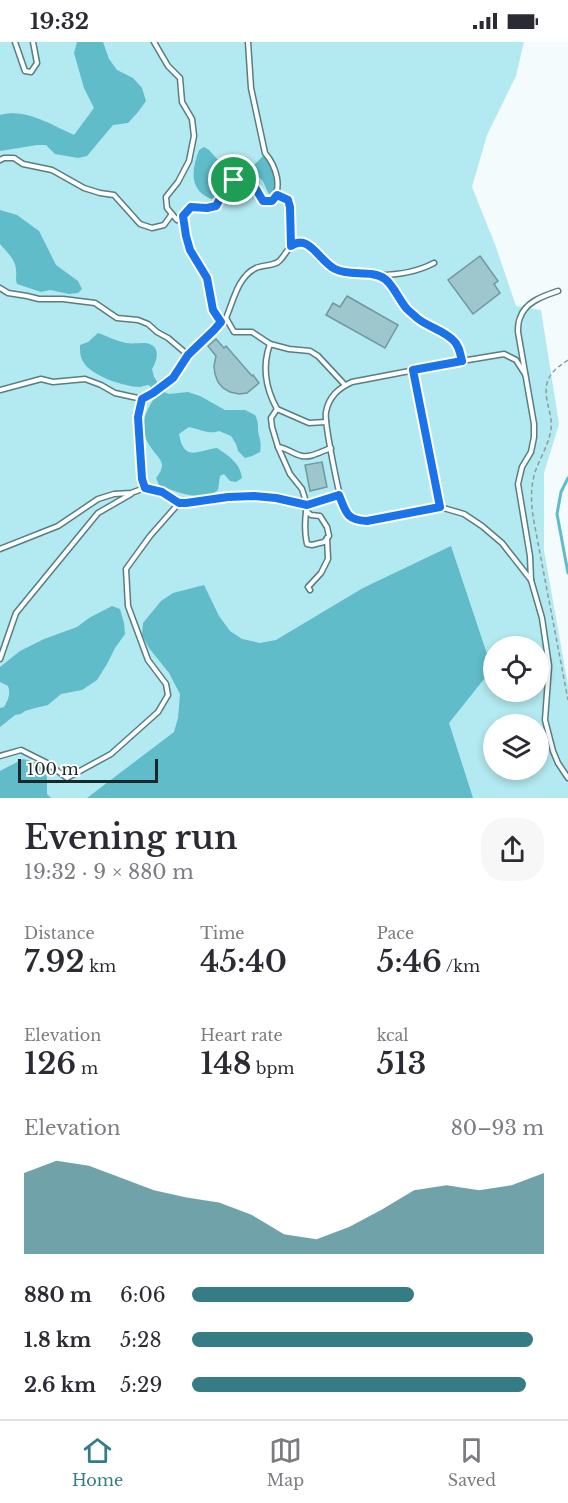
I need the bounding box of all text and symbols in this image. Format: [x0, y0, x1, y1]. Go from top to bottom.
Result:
text: 19:32 [30, 8, 89, 35]
pin [208, 154, 259, 205]
icon: arrive [217, 163, 250, 196]
map controls [483, 636, 549, 780]
button: locate [483, 636, 549, 702]
button: layers [483, 714, 549, 780]
scale bar [18, 756, 158, 784]
text: 100 m [27, 759, 79, 779]
text: Evening run [24, 817, 238, 858]
button: share [481, 818, 544, 881]
text: 19:32 · 9 × 880 m [24, 860, 194, 884]
text: Distance [24, 923, 95, 943]
text: Time [200, 923, 244, 943]
text: Pace [377, 923, 414, 943]
text: 7.92 [24, 943, 85, 980]
text: 45:40 [200, 943, 287, 980]
text: 5:46 [377, 943, 442, 980]
text: km [85, 956, 116, 976]
text: /km [442, 956, 480, 976]
text: Elevation [24, 1025, 101, 1045]
text: Heart rate [200, 1025, 283, 1045]
text: kcal [377, 1025, 409, 1045]
text: 126 [24, 1045, 76, 1082]
text: 148 [200, 1045, 251, 1082]
text: 513 [377, 1045, 426, 1082]
text: m [76, 1058, 98, 1078]
text: bpm [251, 1058, 295, 1078]
text: Elevation [24, 1116, 121, 1140]
text: 80–93 m [451, 1116, 544, 1140]
text: 880 m [24, 1283, 92, 1307]
text: 6:06 [120, 1283, 166, 1307]
text: 1.8 km [24, 1328, 91, 1352]
text: 5:28 [120, 1328, 162, 1352]
text: 2.6 km [24, 1373, 96, 1397]
text: 5:29 [120, 1373, 162, 1397]
tab: Home [72, 1434, 123, 1490]
tab: Map [267, 1434, 304, 1490]
tab: Saved [448, 1434, 496, 1490]

